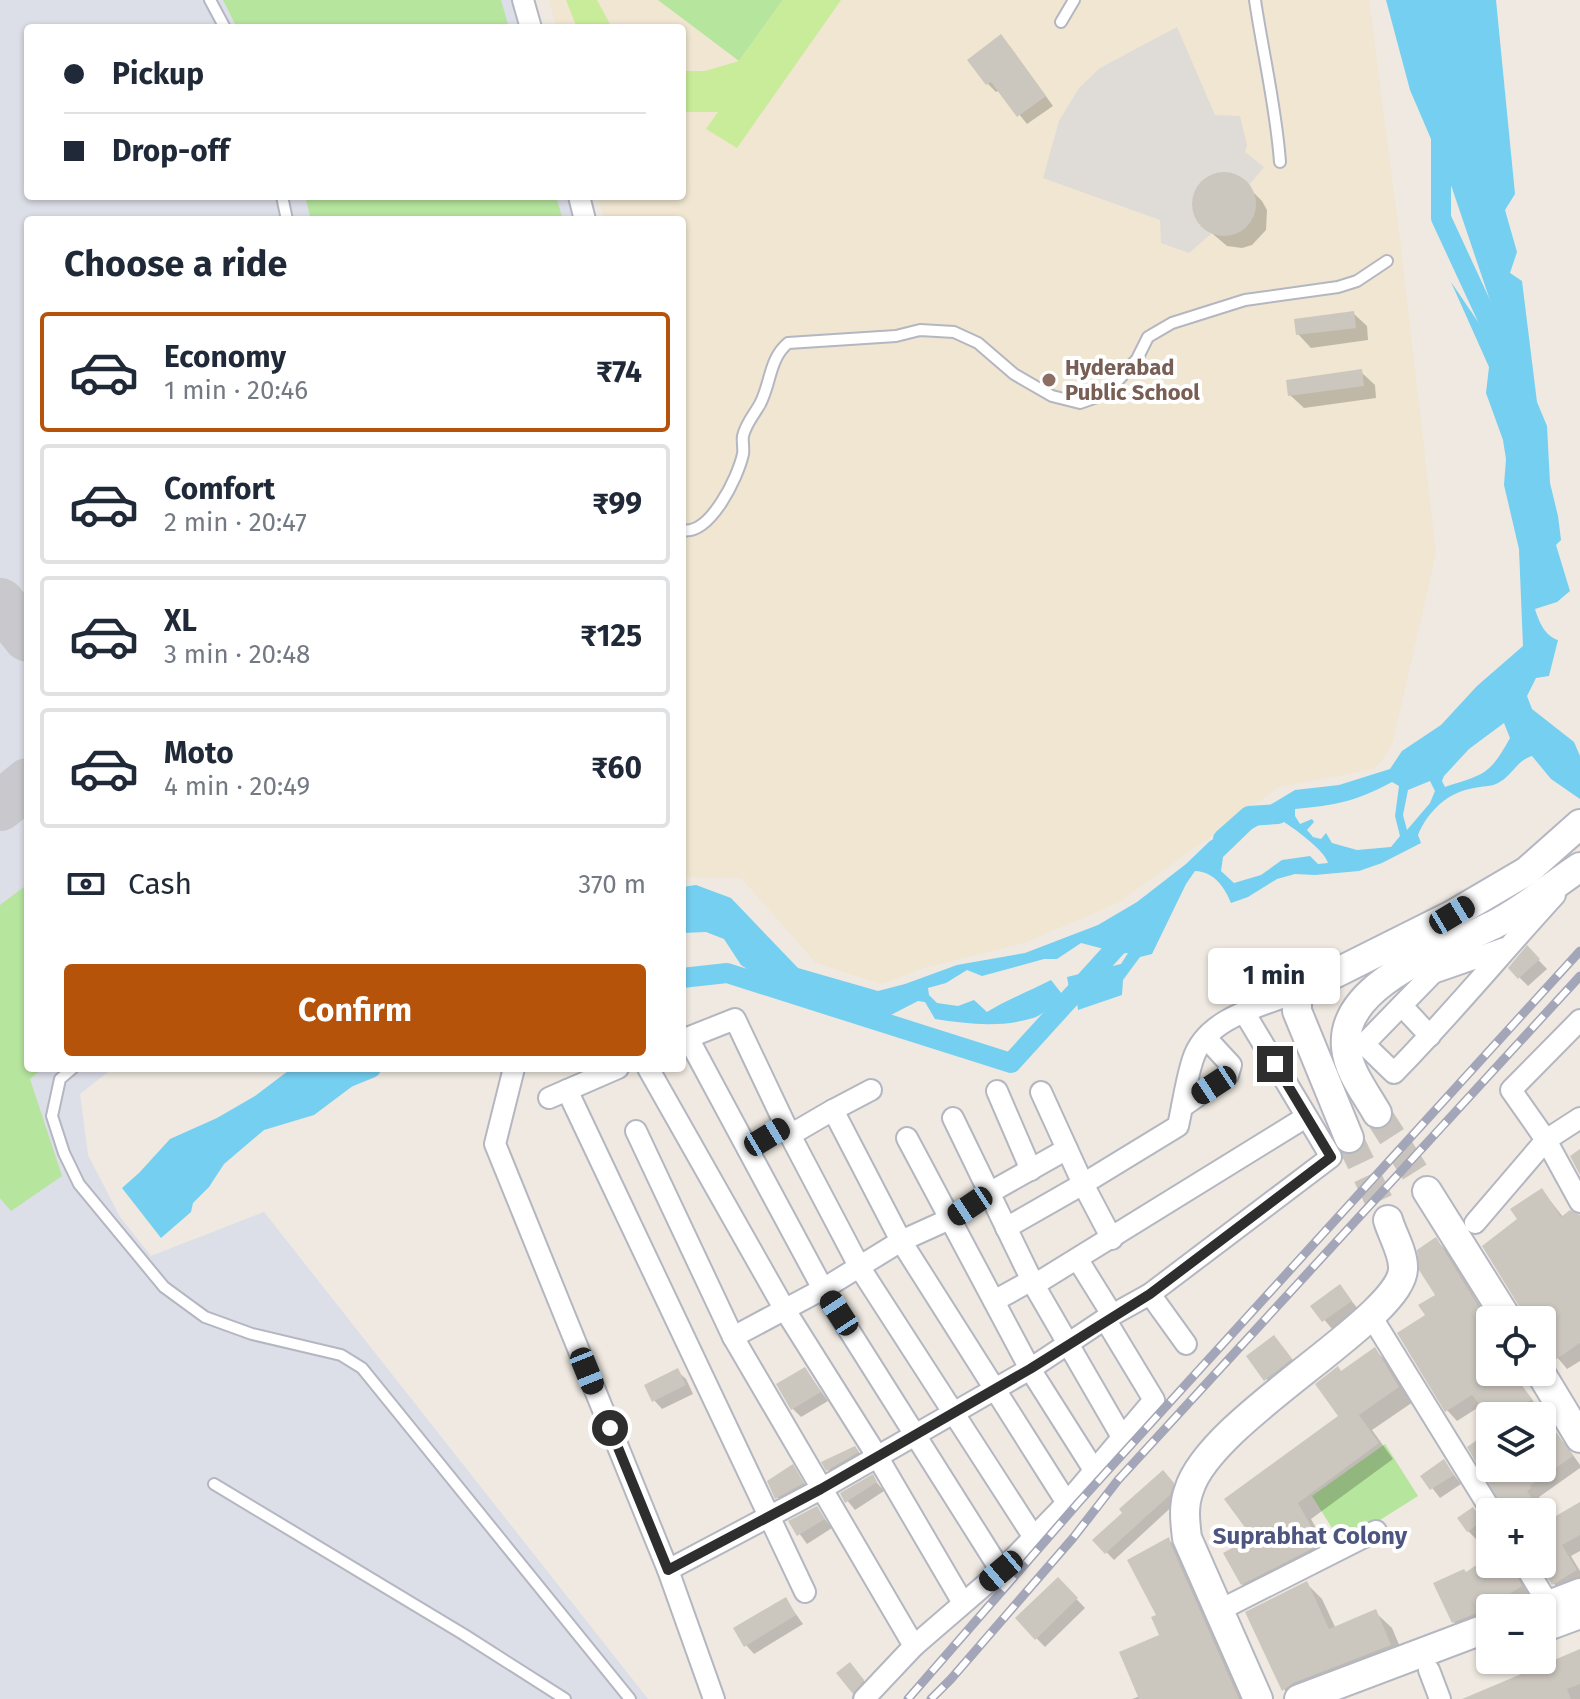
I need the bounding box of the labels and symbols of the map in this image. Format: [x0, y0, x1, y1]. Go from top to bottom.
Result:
place label: Hyderabad Public School [1065, 354, 1200, 406]
marker: Hyderabad Public School [1040, 371, 1058, 389]
car [1425, 892, 1479, 938]
callout: 1 min [1209, 948, 1341, 1004]
route end [1257, 1046, 1293, 1082]
car [1187, 1062, 1241, 1108]
car [740, 1114, 794, 1160]
car [943, 1183, 997, 1229]
car [816, 1286, 862, 1340]
car [567, 1344, 607, 1398]
route start [592, 1410, 628, 1446]
district label: Suprabhat Colony [1213, 1522, 1408, 1550]
car [975, 1546, 1027, 1596]

